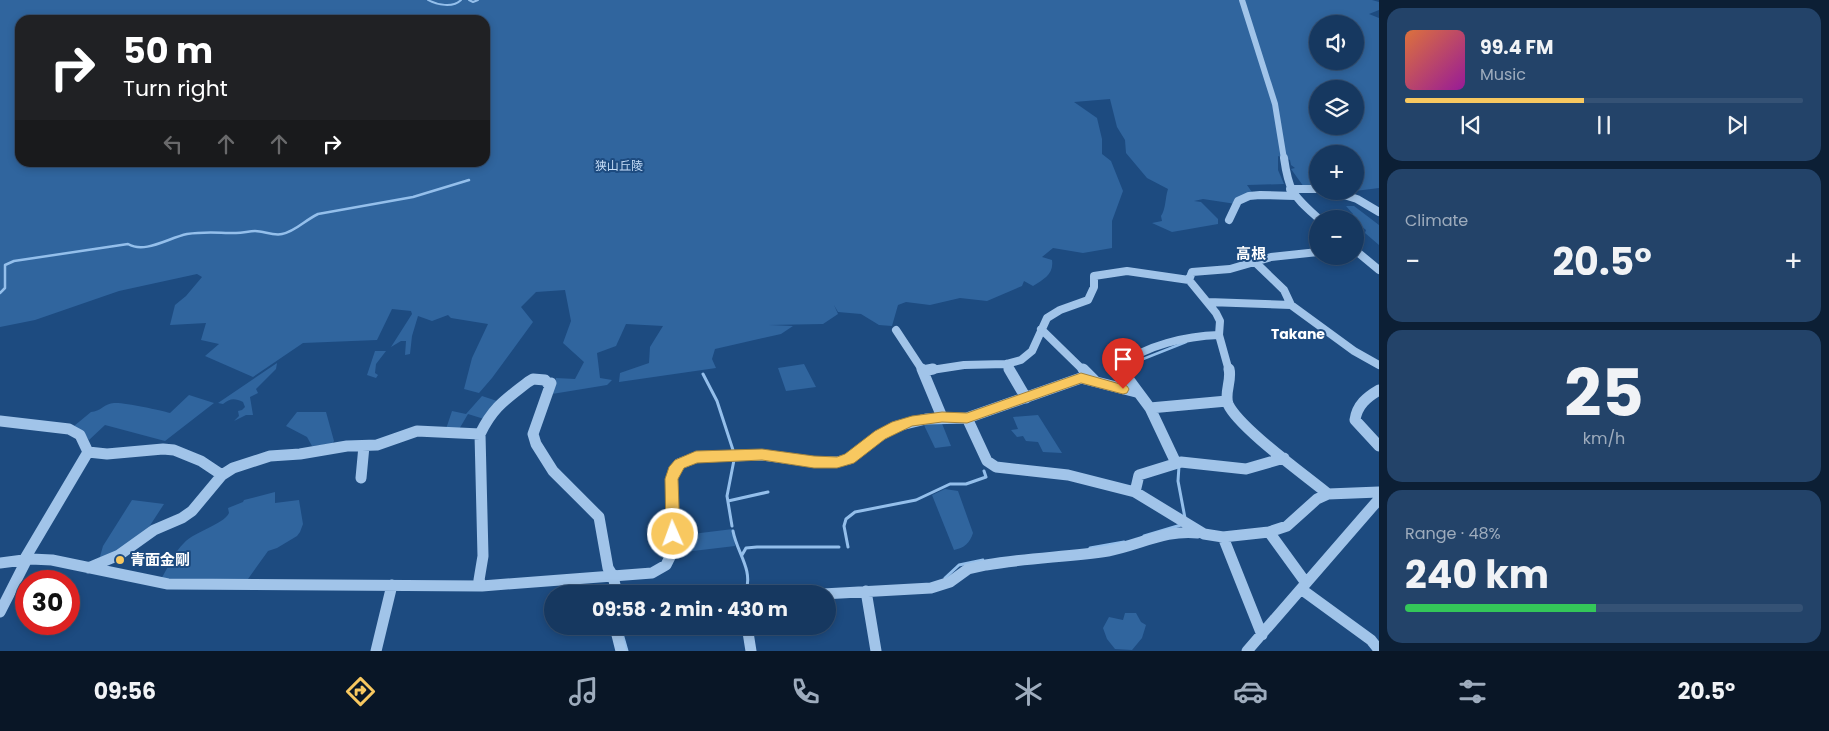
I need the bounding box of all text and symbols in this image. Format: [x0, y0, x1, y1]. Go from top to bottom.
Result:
map controls [1309, 15, 1364, 265]
button: sound [1309, 15, 1364, 70]
text: 50 m [123, 26, 213, 75]
text: 99.4 FM [1480, 34, 1553, 61]
icon: right [40, 35, 105, 100]
text: Music [1480, 63, 1526, 86]
text: Turn right [123, 73, 228, 104]
button: layers [1309, 80, 1364, 135]
icon: previous [1457, 111, 1485, 139]
icon: pause [1590, 111, 1618, 139]
icon: next [1723, 111, 1751, 139]
icon: left [159, 130, 187, 158]
icon: ahead [212, 130, 240, 158]
icon: ahead [265, 130, 293, 158]
icon: right [318, 130, 346, 158]
button: + [1309, 145, 1364, 200]
park label: 狭山丘陵 [595, 157, 643, 174]
text: Climate [1405, 209, 1468, 232]
button: − [1309, 210, 1364, 265]
text: 20.5° [1552, 235, 1652, 288]
text: − [1405, 242, 1420, 281]
text: + [1784, 242, 1803, 281]
district label: 高根 [1236, 243, 1266, 264]
district label: Takane [1271, 324, 1325, 344]
pin [1102, 338, 1144, 389]
icon: arrive [1109, 345, 1137, 373]
text: 25 [1564, 348, 1644, 439]
text: km/h [1583, 427, 1625, 450]
position arrow [646, 507, 698, 559]
text: Range · 48% [1405, 522, 1501, 545]
text: 240 km [1405, 548, 1549, 601]
place label: 青面金剛 [130, 549, 190, 570]
marker: 青面金剛 [114, 554, 126, 566]
speed limit sign: 30 [15, 570, 80, 635]
text: 09:58 · 2 min · 430 m [592, 596, 788, 623]
icon: directions [343, 674, 378, 709]
icon: music [566, 674, 601, 709]
icon: phone [788, 674, 823, 709]
icon: climate [1011, 674, 1046, 709]
icon: car [1233, 674, 1268, 709]
icon: filters [1455, 674, 1490, 709]
text: 09:56 [94, 676, 156, 707]
text: 20.5° [1678, 676, 1735, 707]

